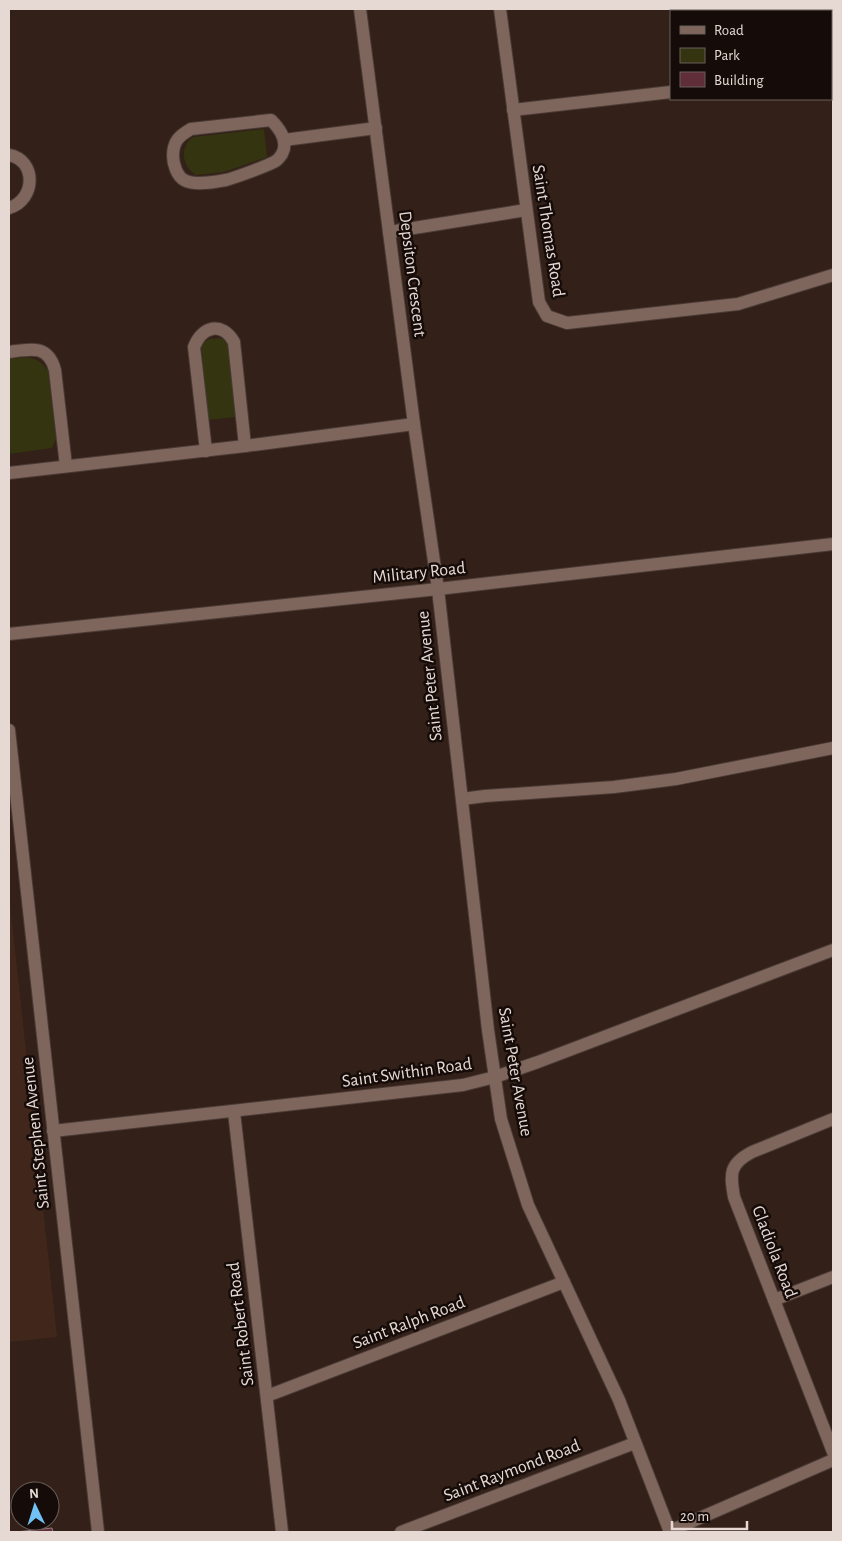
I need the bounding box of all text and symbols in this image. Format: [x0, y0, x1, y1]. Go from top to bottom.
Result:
legend [670, 10, 832, 100]
text: Road [714, 23, 744, 38]
text: Park [714, 48, 740, 63]
text: Building [714, 73, 764, 88]
street label: Saint Thomas Road [529, 164, 567, 298]
street label: Depsiton Crescent [395, 210, 429, 338]
street label: Military Road [371, 559, 467, 587]
street label: Saint Peter Avenue [414, 610, 446, 742]
street label: Saint Peter Avenue [495, 1006, 535, 1138]
street label: Saint Swithin Road [341, 1055, 473, 1091]
street label: Saint Stephen Avenue [19, 1056, 53, 1210]
street label: Gladiola Road [748, 1203, 800, 1301]
street label: Saint Robert Road [224, 1261, 258, 1387]
street label: Saint Ralph Road [350, 1293, 468, 1353]
street label: Saint Raymond Road [441, 1437, 583, 1505]
north arrow [10, 1481, 60, 1531]
text: N [29, 1487, 40, 1501]
scale bar [672, 1498, 747, 1530]
text: 20 m [680, 1509, 709, 1524]

